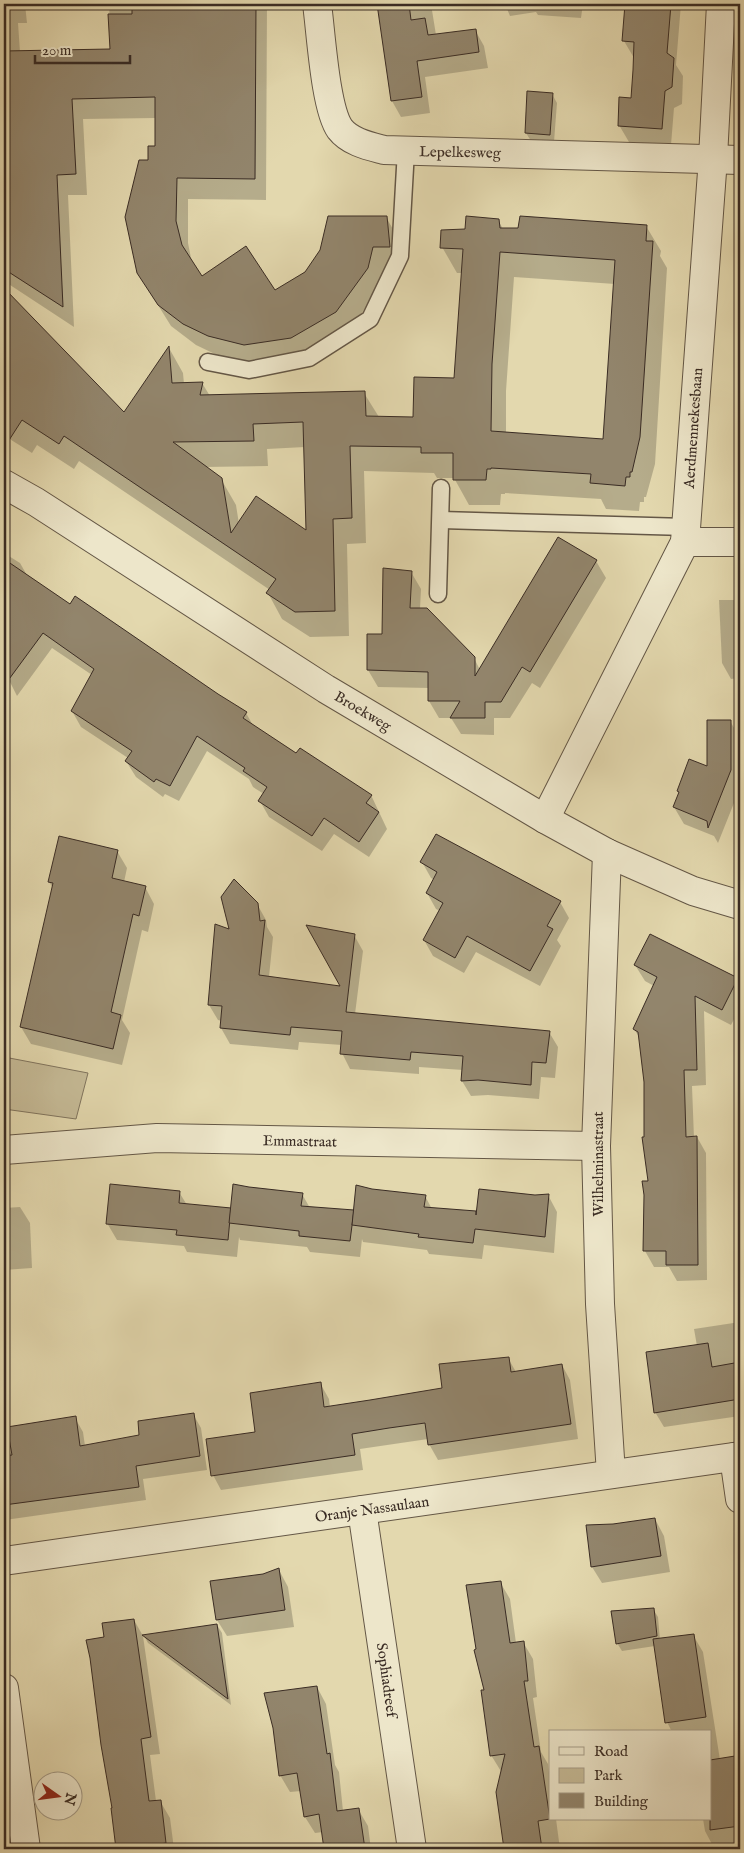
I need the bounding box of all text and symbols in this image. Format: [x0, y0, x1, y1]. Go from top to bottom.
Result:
scale bar [35, 32, 130, 64]
text: 20 m [42, 41, 72, 60]
street label: Lepelkesweg [419, 142, 502, 163]
street label: Aerdmennekesbaan [680, 367, 707, 490]
street label: Broekweg [331, 687, 395, 736]
street label: Wilhelminastraat [589, 1111, 608, 1217]
street label: Emmastraat [263, 1131, 337, 1152]
street label: Oranje Nassaulaan [314, 1492, 430, 1527]
street label: Sophiadreef [372, 1642, 401, 1721]
legend [549, 1730, 712, 1820]
text: Road [594, 1742, 629, 1761]
text: Park [594, 1766, 624, 1785]
north arrow [32, 1770, 82, 1820]
text: N [59, 1790, 80, 1807]
text: Building [594, 1792, 649, 1811]

